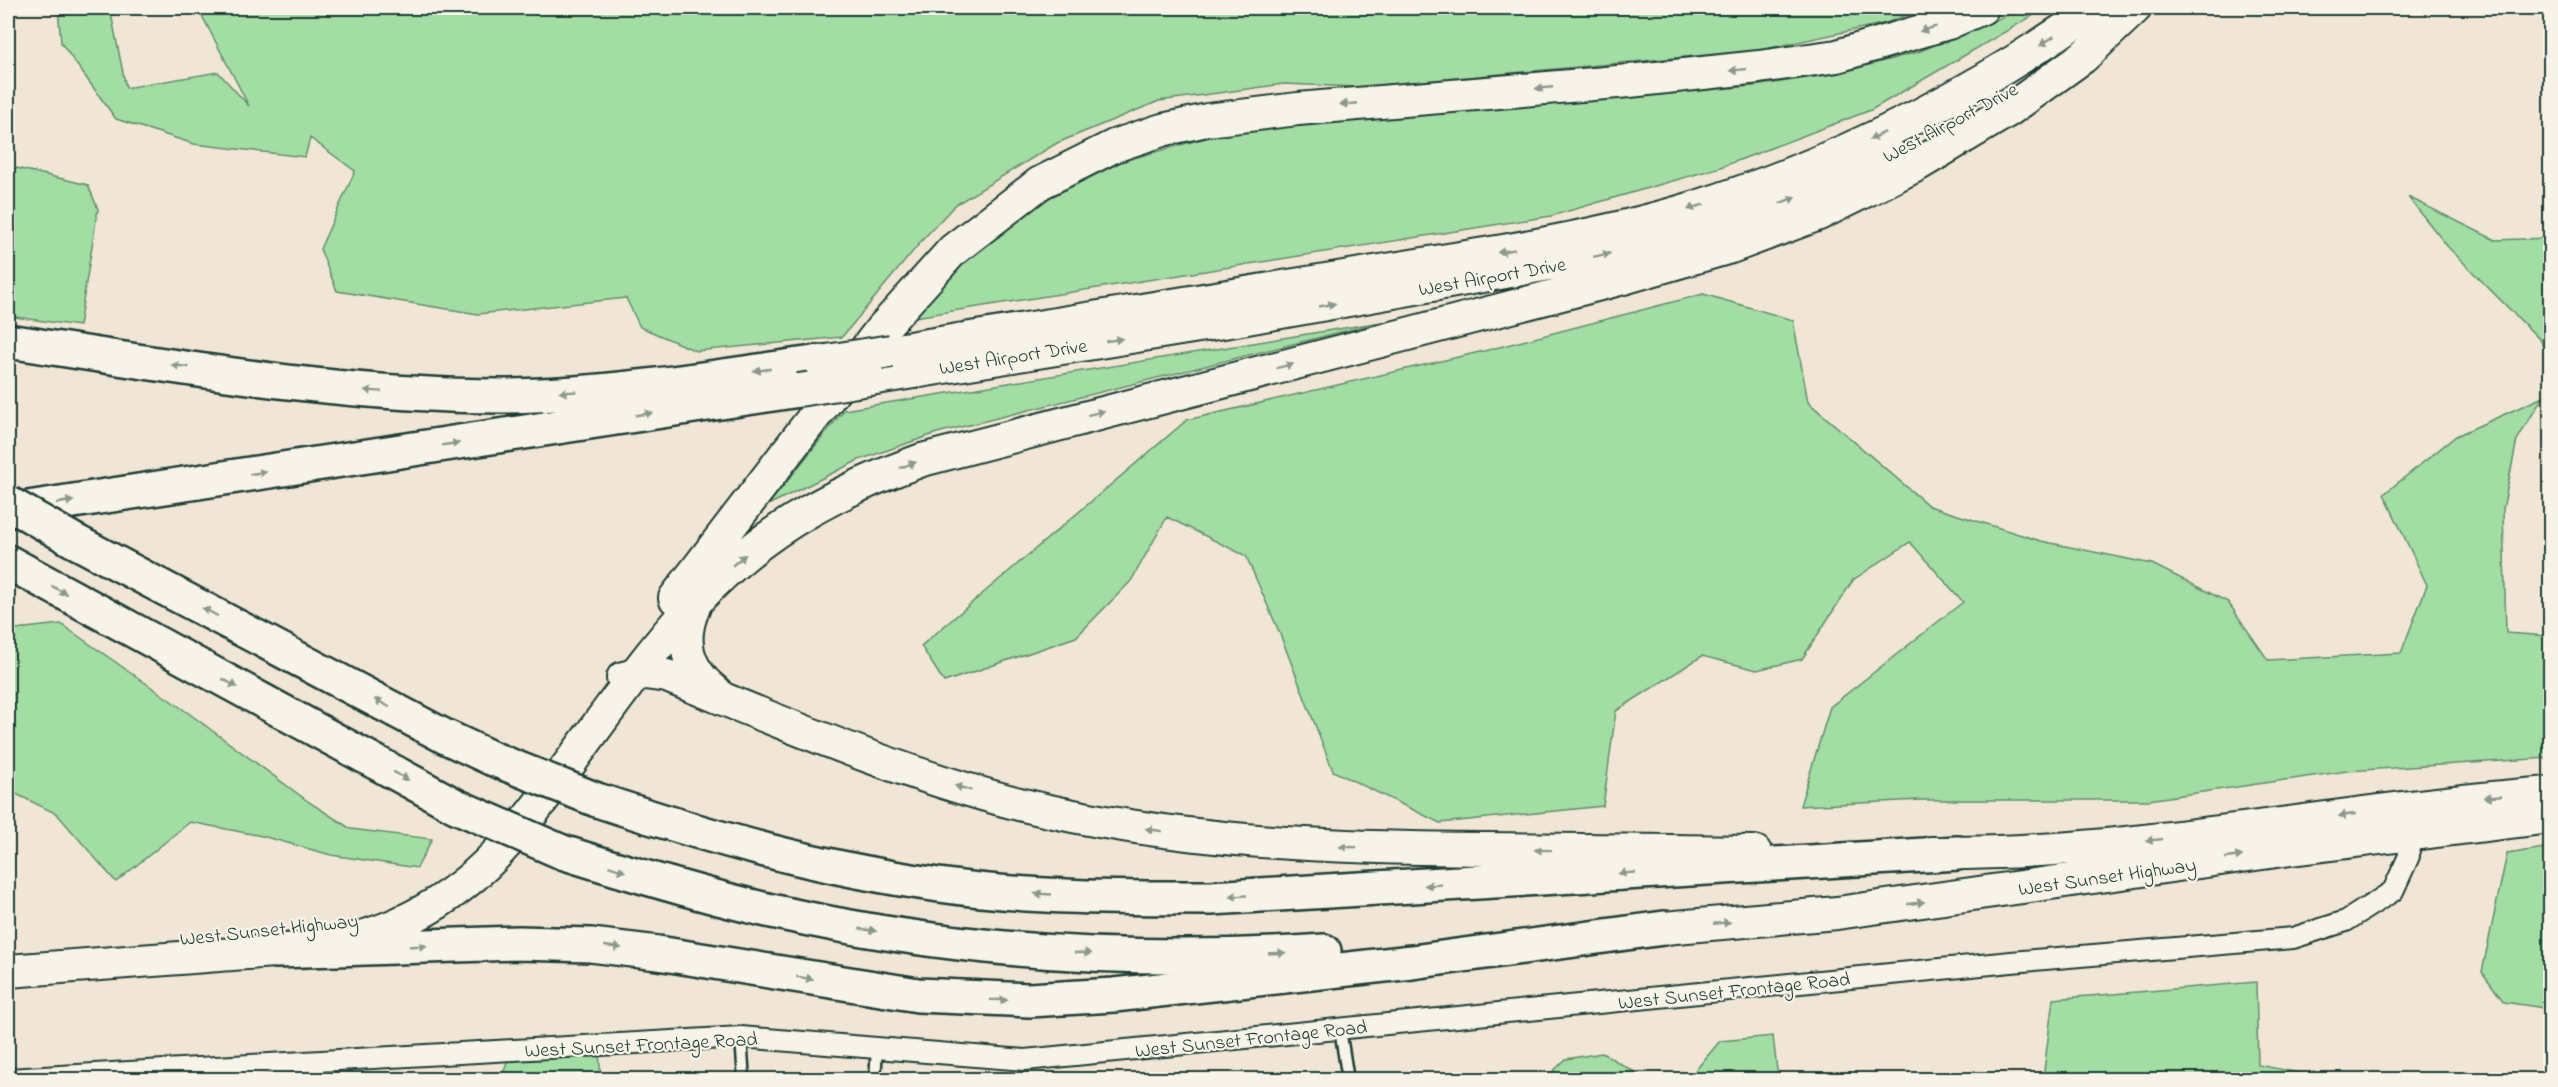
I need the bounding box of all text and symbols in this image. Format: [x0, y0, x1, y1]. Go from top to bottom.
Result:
one-way arrow [1919, 25, 1937, 34]
one-way arrow [2040, 35, 2056, 47]
one-way arrow [1728, 65, 1747, 74]
street label: West Airport Drive [1878, 76, 2024, 172]
one-way arrow [1534, 83, 1553, 93]
one-way arrow [1340, 99, 1359, 109]
one-way arrow [1869, 132, 1886, 141]
one-way arrow [1780, 194, 1798, 204]
one-way arrow [1687, 203, 1705, 212]
one-way arrow [1496, 246, 1515, 255]
one-way arrow [1592, 250, 1611, 259]
street label: West Airport Drive [1416, 251, 1569, 306]
one-way arrow [1318, 300, 1337, 309]
street label: West Airport Drive [937, 332, 1089, 384]
one-way arrow [1105, 335, 1124, 344]
one-way arrow [170, 361, 189, 371]
one-way arrow [1276, 361, 1294, 371]
one-way arrow [752, 366, 771, 375]
one-way arrow [364, 386, 383, 395]
one-way arrow [558, 387, 577, 397]
one-way arrow [1087, 408, 1105, 418]
one-way arrow [634, 410, 653, 419]
one-way arrow [442, 440, 461, 449]
one-way arrow [899, 459, 917, 469]
one-way arrow [249, 469, 268, 478]
one-way arrow [56, 498, 75, 507]
one-way arrow [731, 554, 746, 567]
one-way arrow [51, 585, 68, 595]
one-way arrow [201, 607, 218, 617]
one-way arrow [222, 678, 239, 688]
one-way arrow [374, 698, 391, 708]
one-way arrow [393, 771, 410, 781]
one-way arrow [954, 783, 972, 792]
one-way arrow [2483, 793, 2502, 802]
one-way arrow [2338, 810, 2357, 819]
one-way arrow [1144, 825, 1163, 834]
one-way arrow [2144, 835, 2163, 845]
one-way arrow [1338, 842, 1357, 852]
one-way arrow [1533, 845, 1552, 855]
street label: West Sunset Highway [2017, 852, 2198, 906]
one-way arrow [2224, 852, 2243, 861]
one-way arrow [608, 865, 626, 875]
one-way arrow [1618, 868, 1637, 878]
one-way arrow [1423, 880, 1442, 889]
one-way arrow [1034, 889, 1053, 899]
one-way arrow [1228, 892, 1247, 901]
one-way arrow [1906, 898, 1925, 907]
street label: West Sunset Highway [179, 908, 360, 956]
one-way arrow [1713, 918, 1732, 928]
one-way arrow [859, 926, 878, 935]
one-way arrow [409, 942, 428, 951]
one-way arrow [603, 943, 622, 952]
one-way arrow [1073, 948, 1092, 958]
one-way arrow [1268, 948, 1287, 958]
street label: West Sunset Frontage Road [1617, 966, 1852, 1020]
one-way arrow [796, 974, 815, 983]
one-way arrow [990, 995, 1009, 1004]
street label: West Sunset Frontage Road [1134, 1014, 1369, 1068]
street label: West Sunset Frontage Road [524, 1026, 758, 1068]

